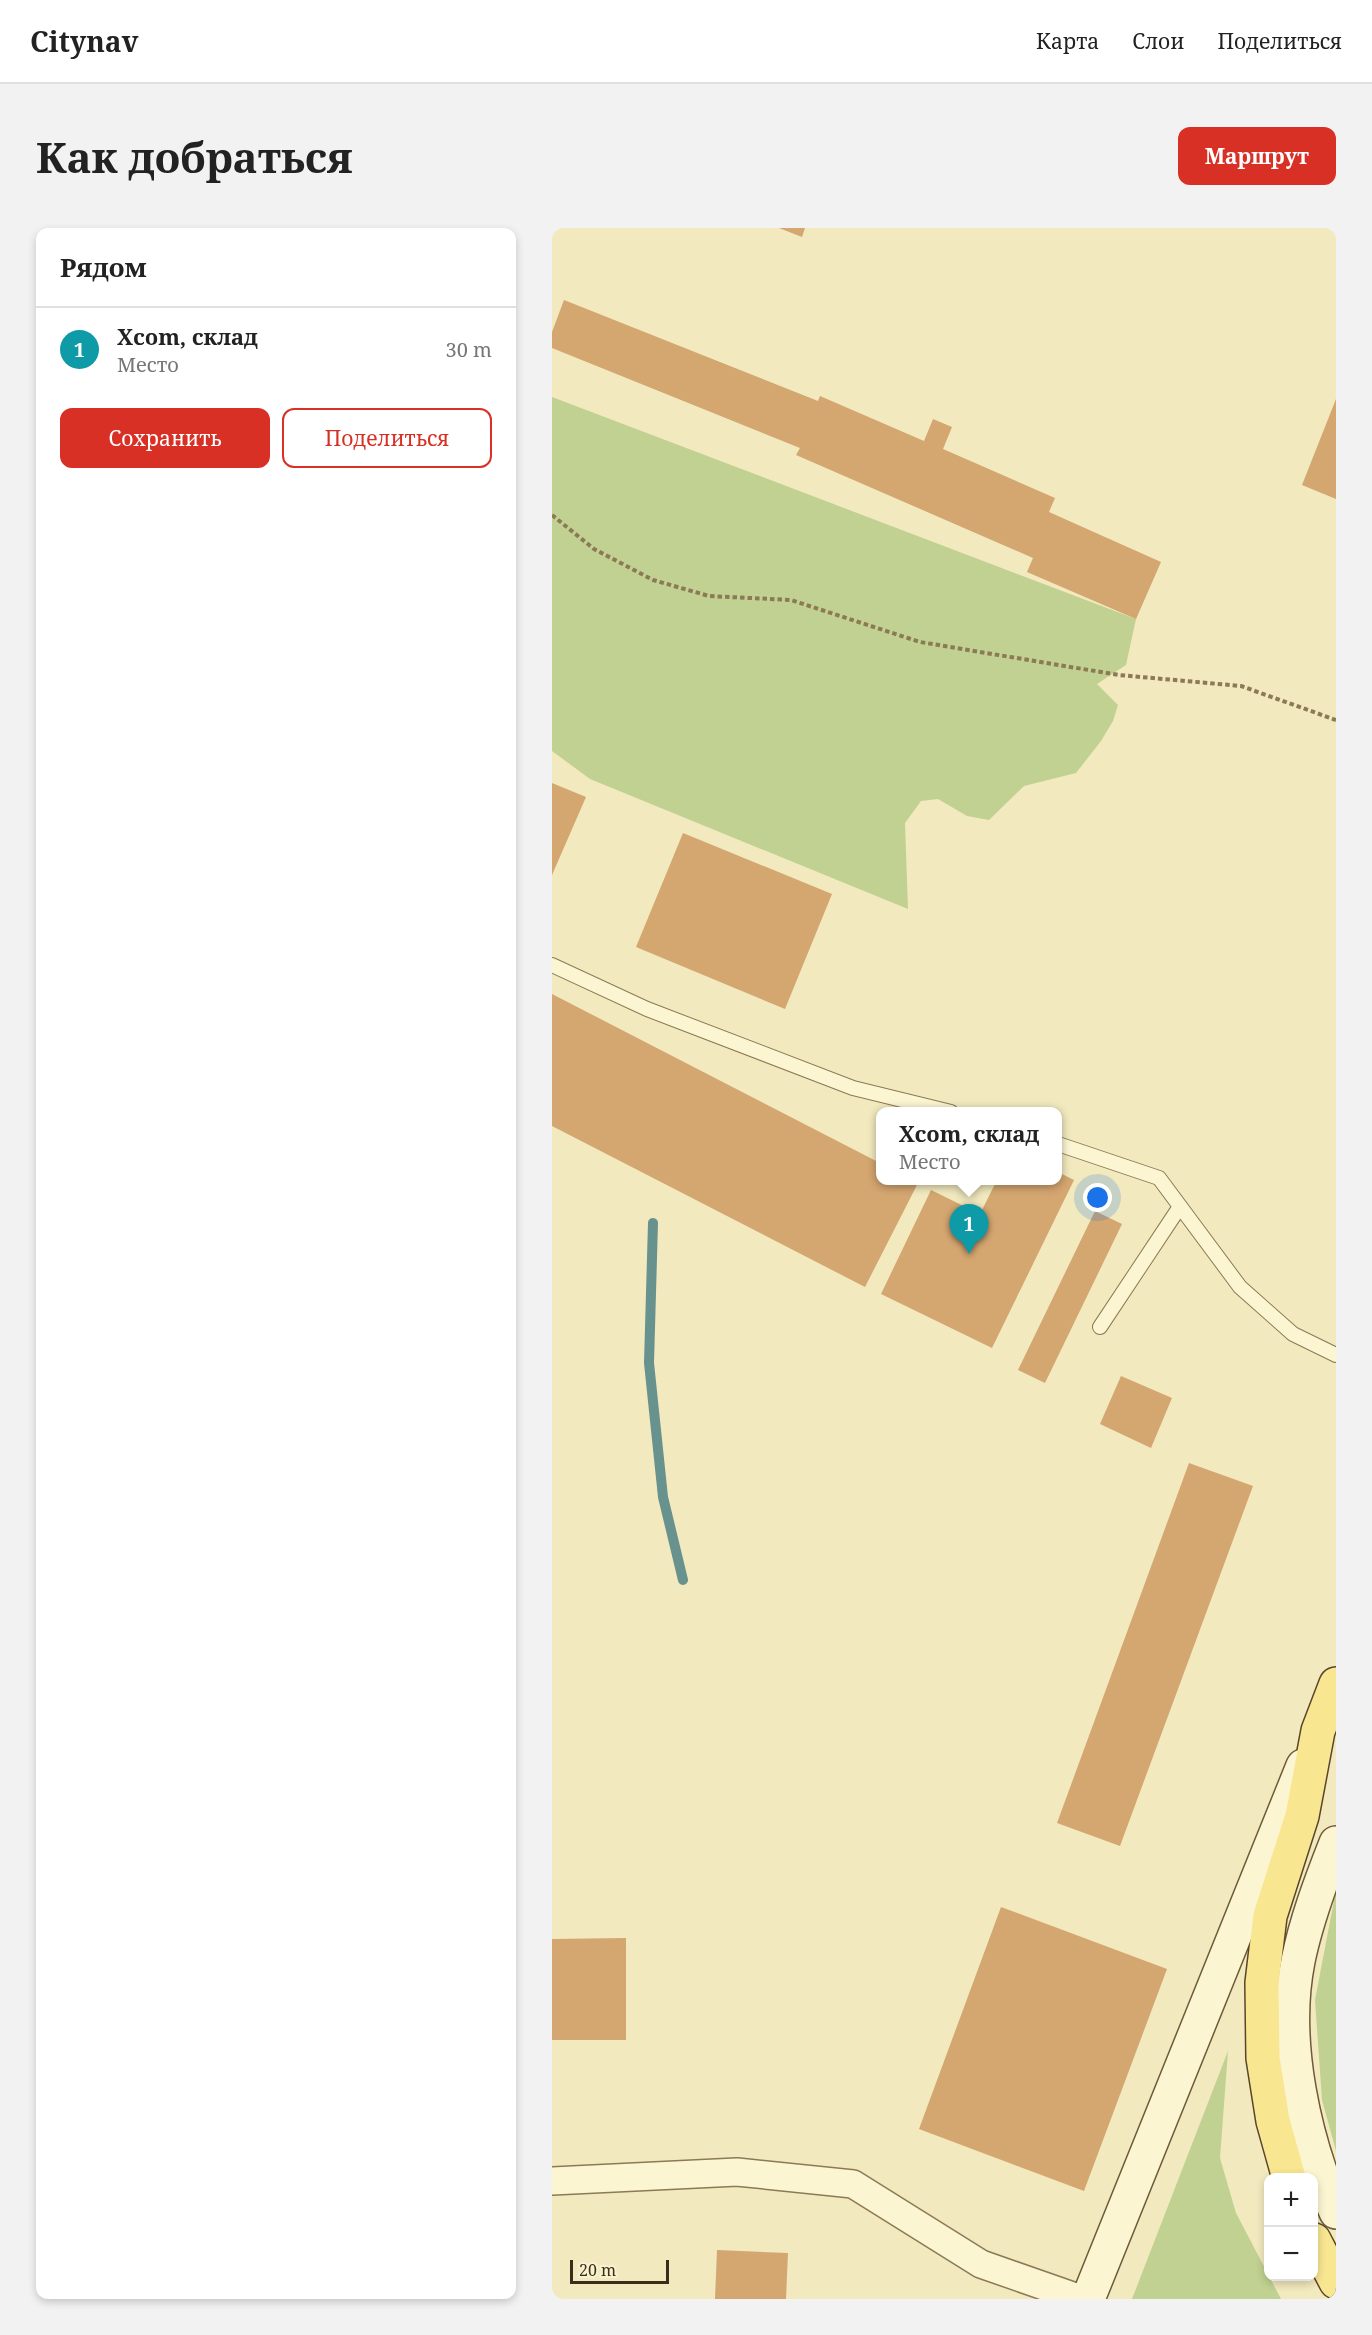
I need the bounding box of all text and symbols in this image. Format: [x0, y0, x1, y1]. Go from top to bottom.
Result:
text: Citynav [30, 22, 139, 60]
text: Карта [1036, 27, 1099, 55]
text: Слои [1132, 27, 1184, 55]
text: Поделиться [1217, 27, 1342, 55]
button: Маршрут [1178, 127, 1336, 185]
text: Как добраться [36, 128, 353, 185]
text: Рядом [60, 249, 147, 285]
text: Xсom, склад [117, 321, 258, 351]
text: 1 [74, 336, 85, 363]
text: 30 m [446, 336, 492, 363]
text: Место [117, 351, 179, 378]
button: Сохранить [60, 408, 270, 468]
button: Поделиться [282, 408, 492, 468]
popup [876, 1107, 1062, 1185]
text: Xсom, склад [899, 1118, 1039, 1148]
text: Место [899, 1148, 960, 1175]
your location [1083, 1183, 1112, 1212]
pin: 1 [950, 1204, 988, 1254]
map controls [1264, 2173, 1318, 2281]
button: + [1264, 2173, 1318, 2227]
button: − [1264, 2227, 1318, 2281]
scale bar [570, 2257, 669, 2284]
text: 20 m [579, 2259, 616, 2281]

